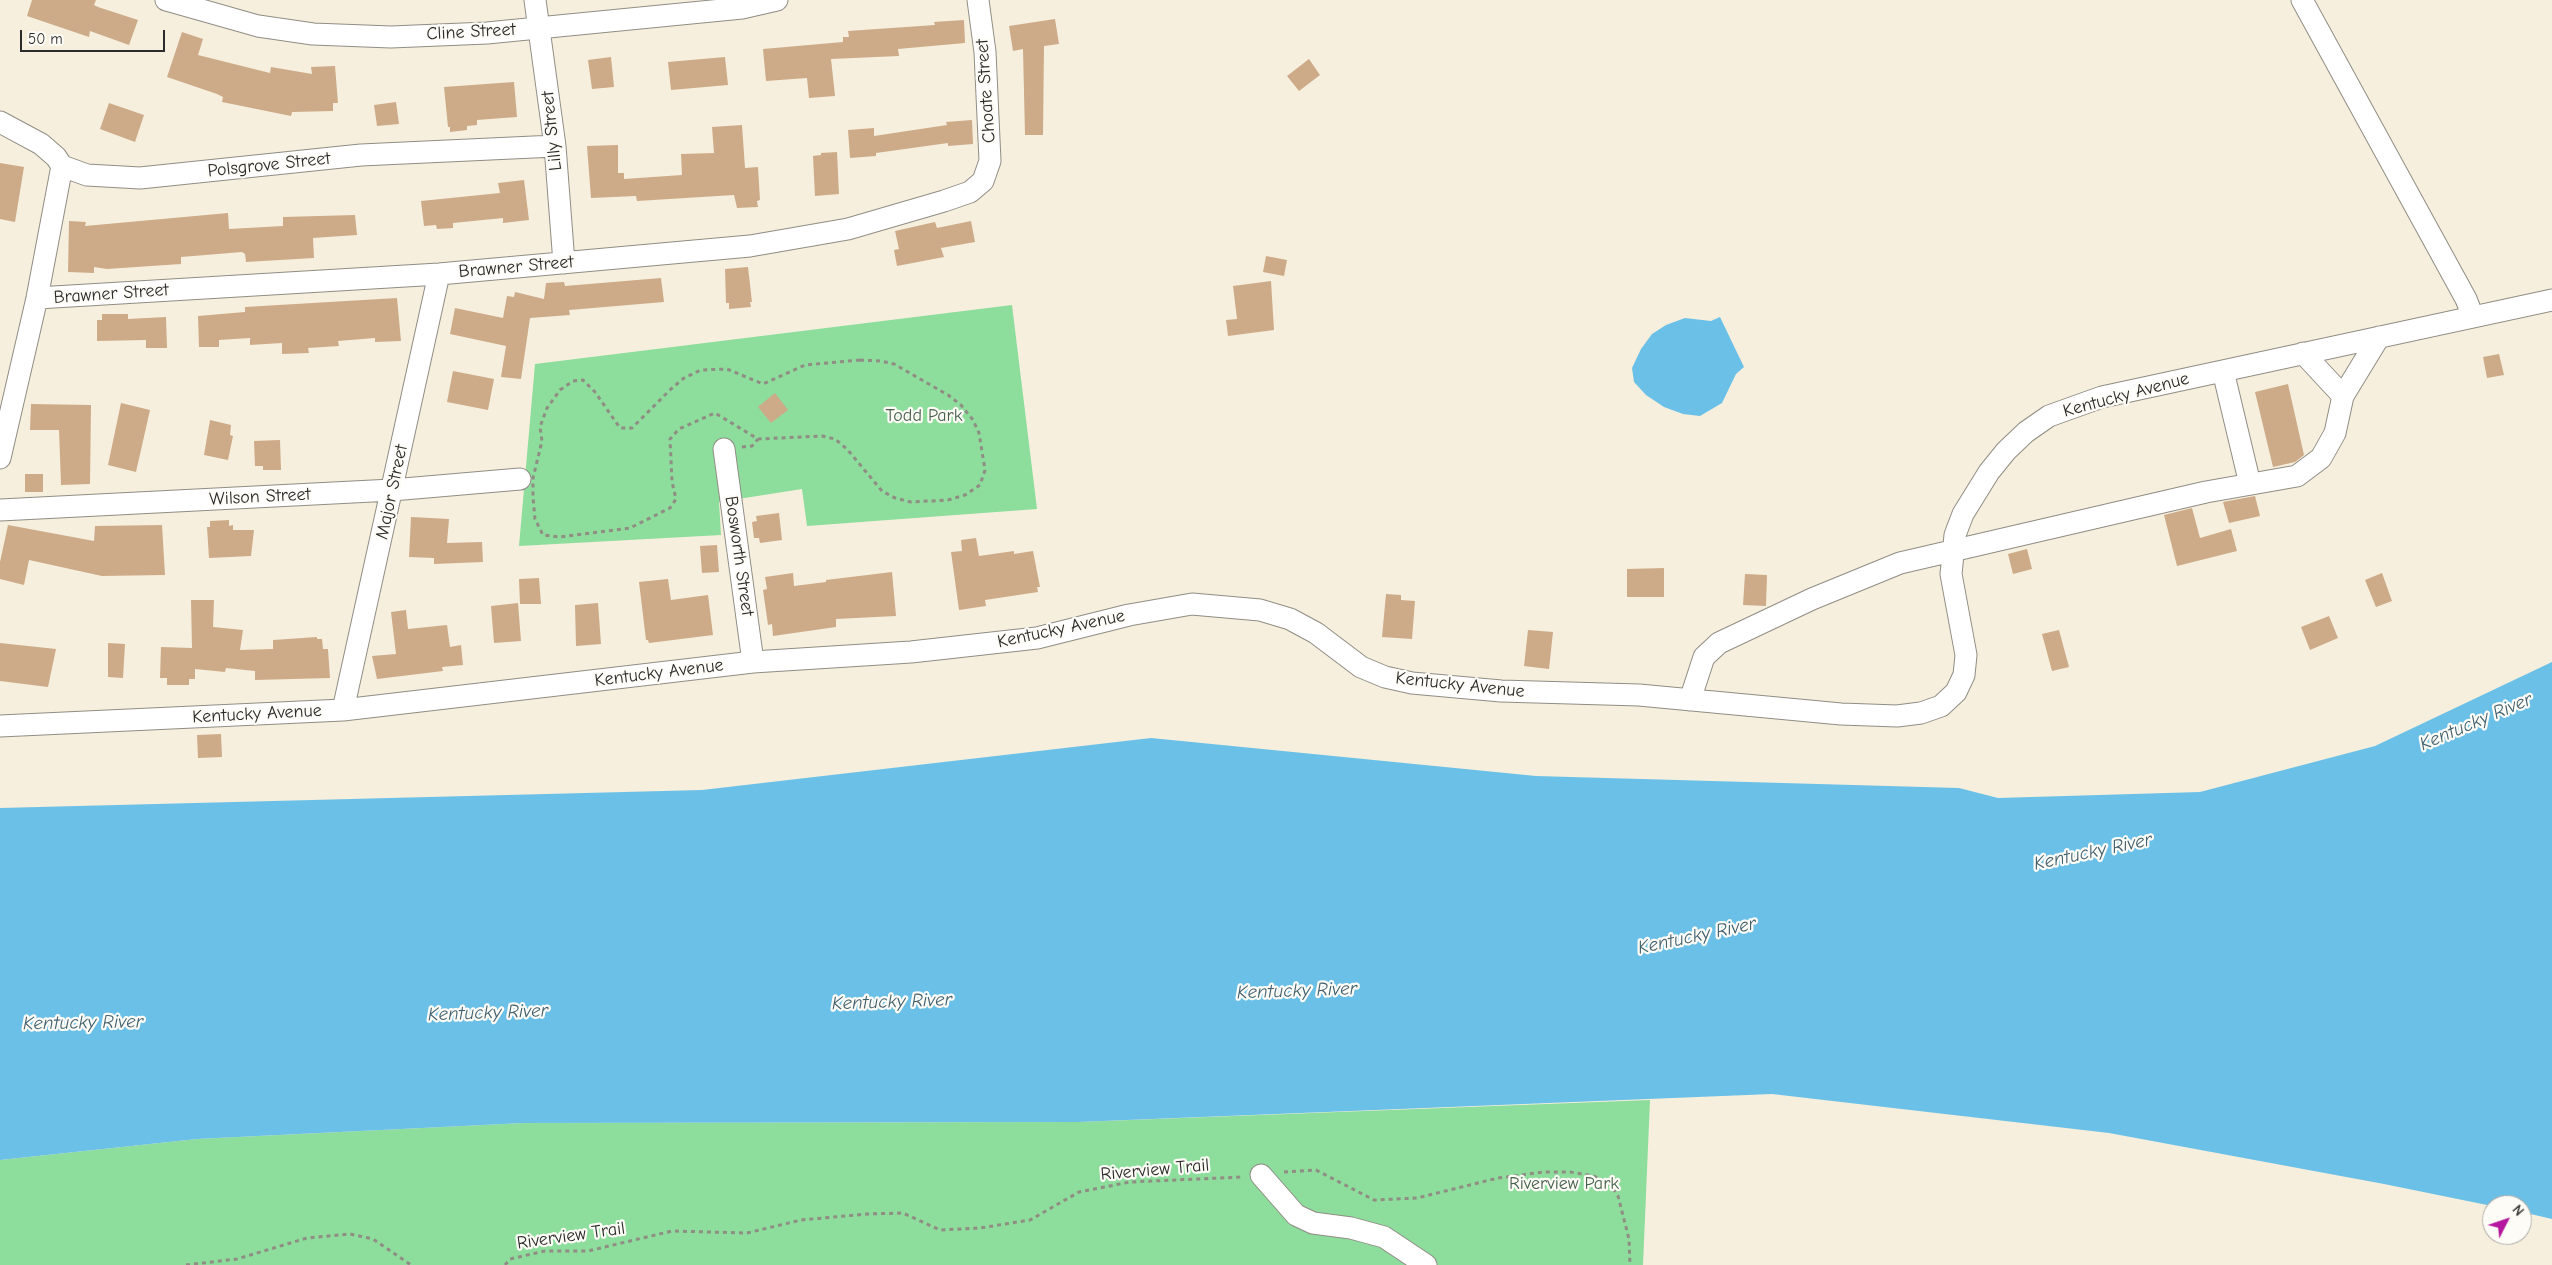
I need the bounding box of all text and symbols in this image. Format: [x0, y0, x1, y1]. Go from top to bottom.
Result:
street label: Cline Street [426, 19, 516, 45]
scale bar [22, 20, 168, 52]
text: 50 m [28, 30, 63, 48]
street label: Choate Street [972, 38, 1000, 144]
street label: Lilly Street [537, 90, 567, 172]
street label: Polsgrove Street [207, 148, 331, 182]
street label: Brawner Street [458, 251, 574, 283]
street label: Brawner Street [53, 279, 169, 309]
street label: Kentucky Avenue [2061, 368, 2191, 422]
park label: Todd Park [886, 405, 962, 427]
street label: Major Street [371, 443, 413, 541]
street label: Wilson Street [209, 484, 311, 510]
street label: Bosworth Street [720, 495, 758, 617]
street label: Kentucky Avenue [995, 605, 1127, 653]
street label: Kentucky Avenue [593, 654, 725, 692]
street label: Kentucky Avenue [1394, 667, 1526, 703]
water label: Kentucky River [2416, 688, 2536, 756]
street label: Kentucky Avenue [192, 700, 322, 728]
water label: Kentucky River [2032, 828, 2154, 876]
water label: Kentucky River [1636, 912, 1758, 960]
water label: Kentucky River [1236, 978, 1358, 1004]
water label: Kentucky River [831, 989, 953, 1015]
water label: Kentucky River [427, 1000, 549, 1026]
water label: Kentucky River [23, 1011, 143, 1035]
street label: Riverview Trail [1100, 1154, 1210, 1186]
park label: Riverview Park [1509, 1173, 1619, 1195]
north arrow [2482, 1195, 2532, 1245]
text: N [2509, 1201, 2527, 1220]
street label: Riverview Trail [515, 1218, 627, 1254]

